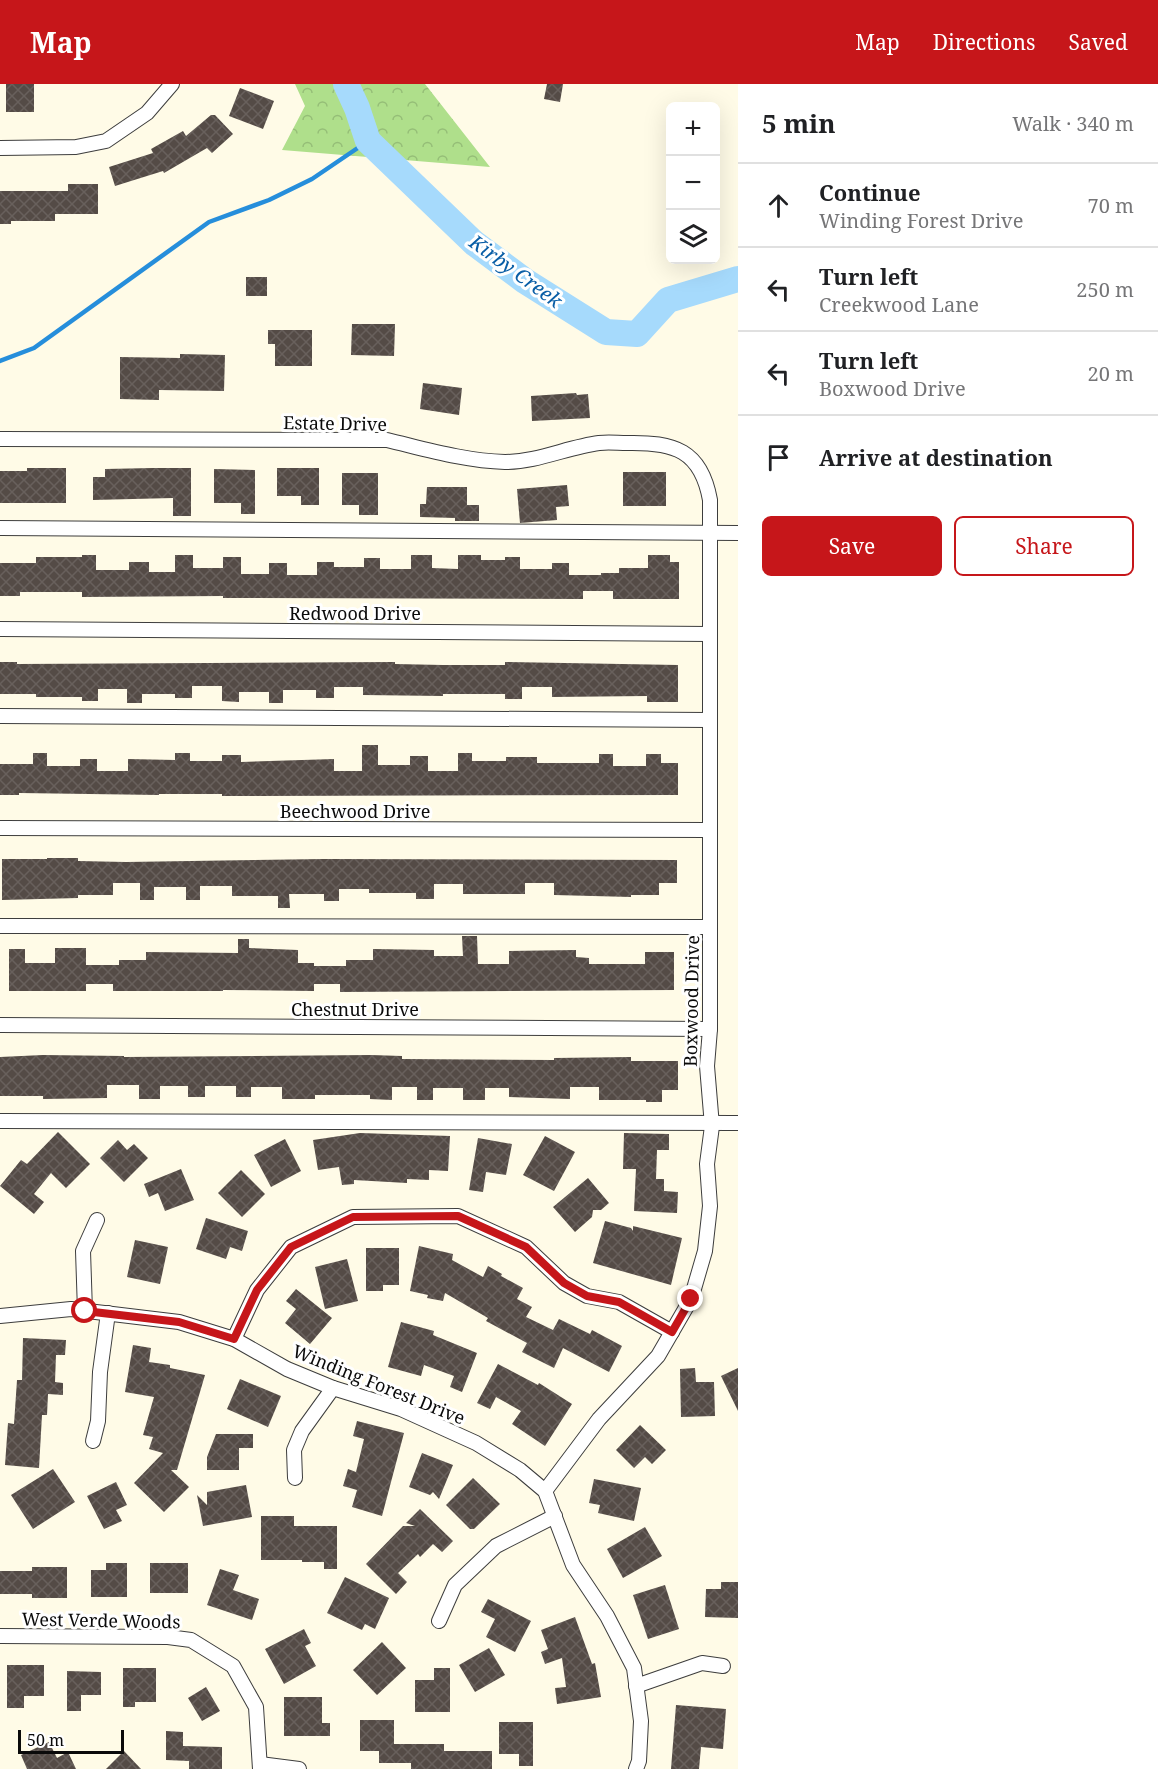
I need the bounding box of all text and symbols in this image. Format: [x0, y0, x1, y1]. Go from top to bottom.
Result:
text: Map [30, 23, 92, 61]
text: Map [855, 28, 900, 56]
text: Directions [933, 28, 1035, 56]
text: Saved [1068, 28, 1128, 56]
map controls [666, 102, 720, 264]
button: + [666, 102, 720, 156]
text: 5 min [762, 105, 836, 141]
text: Walk · 340 m [1012, 110, 1134, 137]
button: − [666, 156, 720, 210]
text: Continue [819, 177, 921, 207]
icon: ahead [762, 189, 795, 222]
text: 70 m [1088, 192, 1134, 219]
text: Winding Forest Drive [819, 207, 1023, 234]
button: layers [666, 210, 720, 264]
water label: Kirby Creek [463, 228, 568, 314]
text: Turn left [819, 261, 918, 291]
icon: left [762, 273, 795, 306]
text: 250 m [1076, 276, 1134, 303]
text: Creekwood Lane [819, 291, 979, 318]
text: Turn left [819, 345, 918, 375]
icon: left [762, 357, 795, 390]
text: 20 m [1088, 360, 1134, 387]
text: Boxwood Drive [819, 375, 966, 402]
street label: Estate Drive [283, 410, 387, 436]
icon: arrive [762, 441, 795, 474]
text: Arrive at destination [819, 442, 1053, 472]
button: Save [762, 516, 942, 576]
button: Share [954, 516, 1134, 576]
street label: Redwood Drive [289, 601, 421, 625]
street label: Beechwood Drive [280, 799, 430, 823]
street label: Boxwood Drive [678, 935, 704, 1067]
street label: Chestnut Drive [291, 997, 419, 1021]
route end [677, 1285, 703, 1311]
route start [71, 1297, 97, 1323]
street label: Winding Forest Drive [289, 1338, 469, 1430]
street label: West Verde Woods [21, 1607, 181, 1633]
scale bar [18, 1727, 124, 1754]
text: 50 m [27, 1729, 64, 1751]

